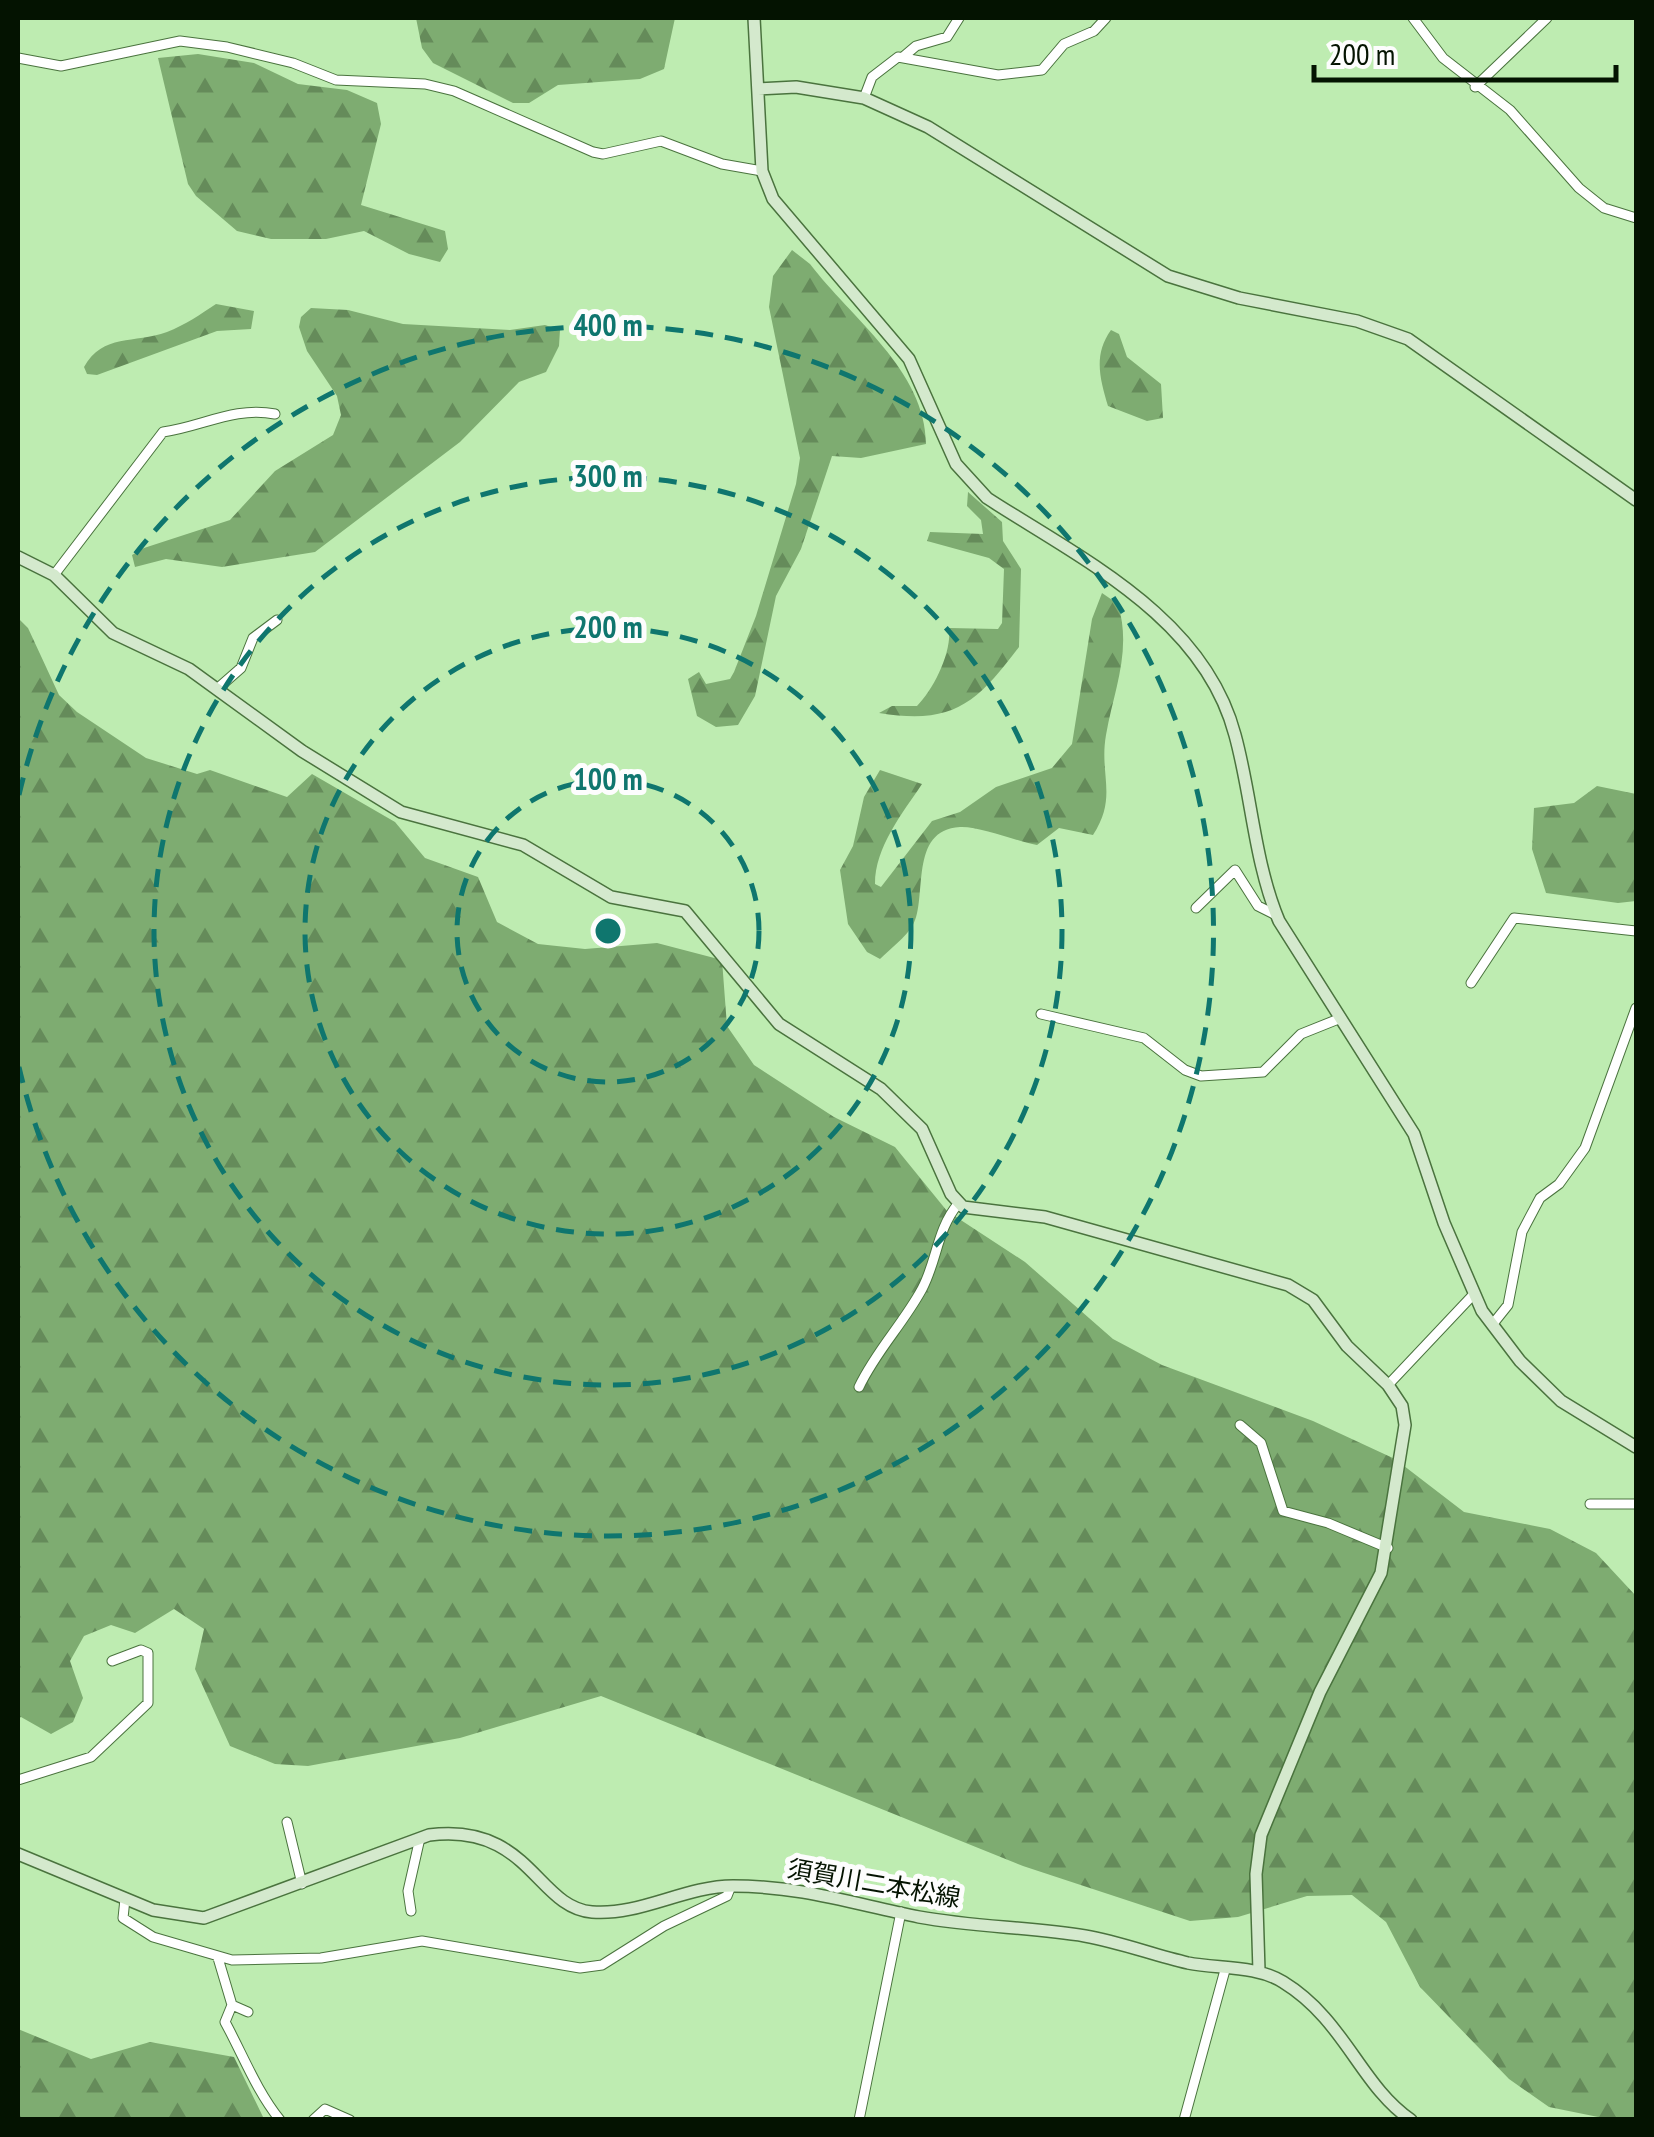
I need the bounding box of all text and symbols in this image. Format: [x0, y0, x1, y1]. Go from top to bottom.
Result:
scale bar [1314, 20, 1616, 82]
text: 200 m [1329, 34, 1395, 73]
text: 400 m [573, 305, 643, 344]
text: 300 m [573, 456, 643, 495]
text: 200 m [573, 607, 643, 646]
text: 100 m [573, 759, 643, 798]
centre of rings [590, 913, 626, 949]
street label: 須賀川二本松線 [785, 1852, 963, 1914]

